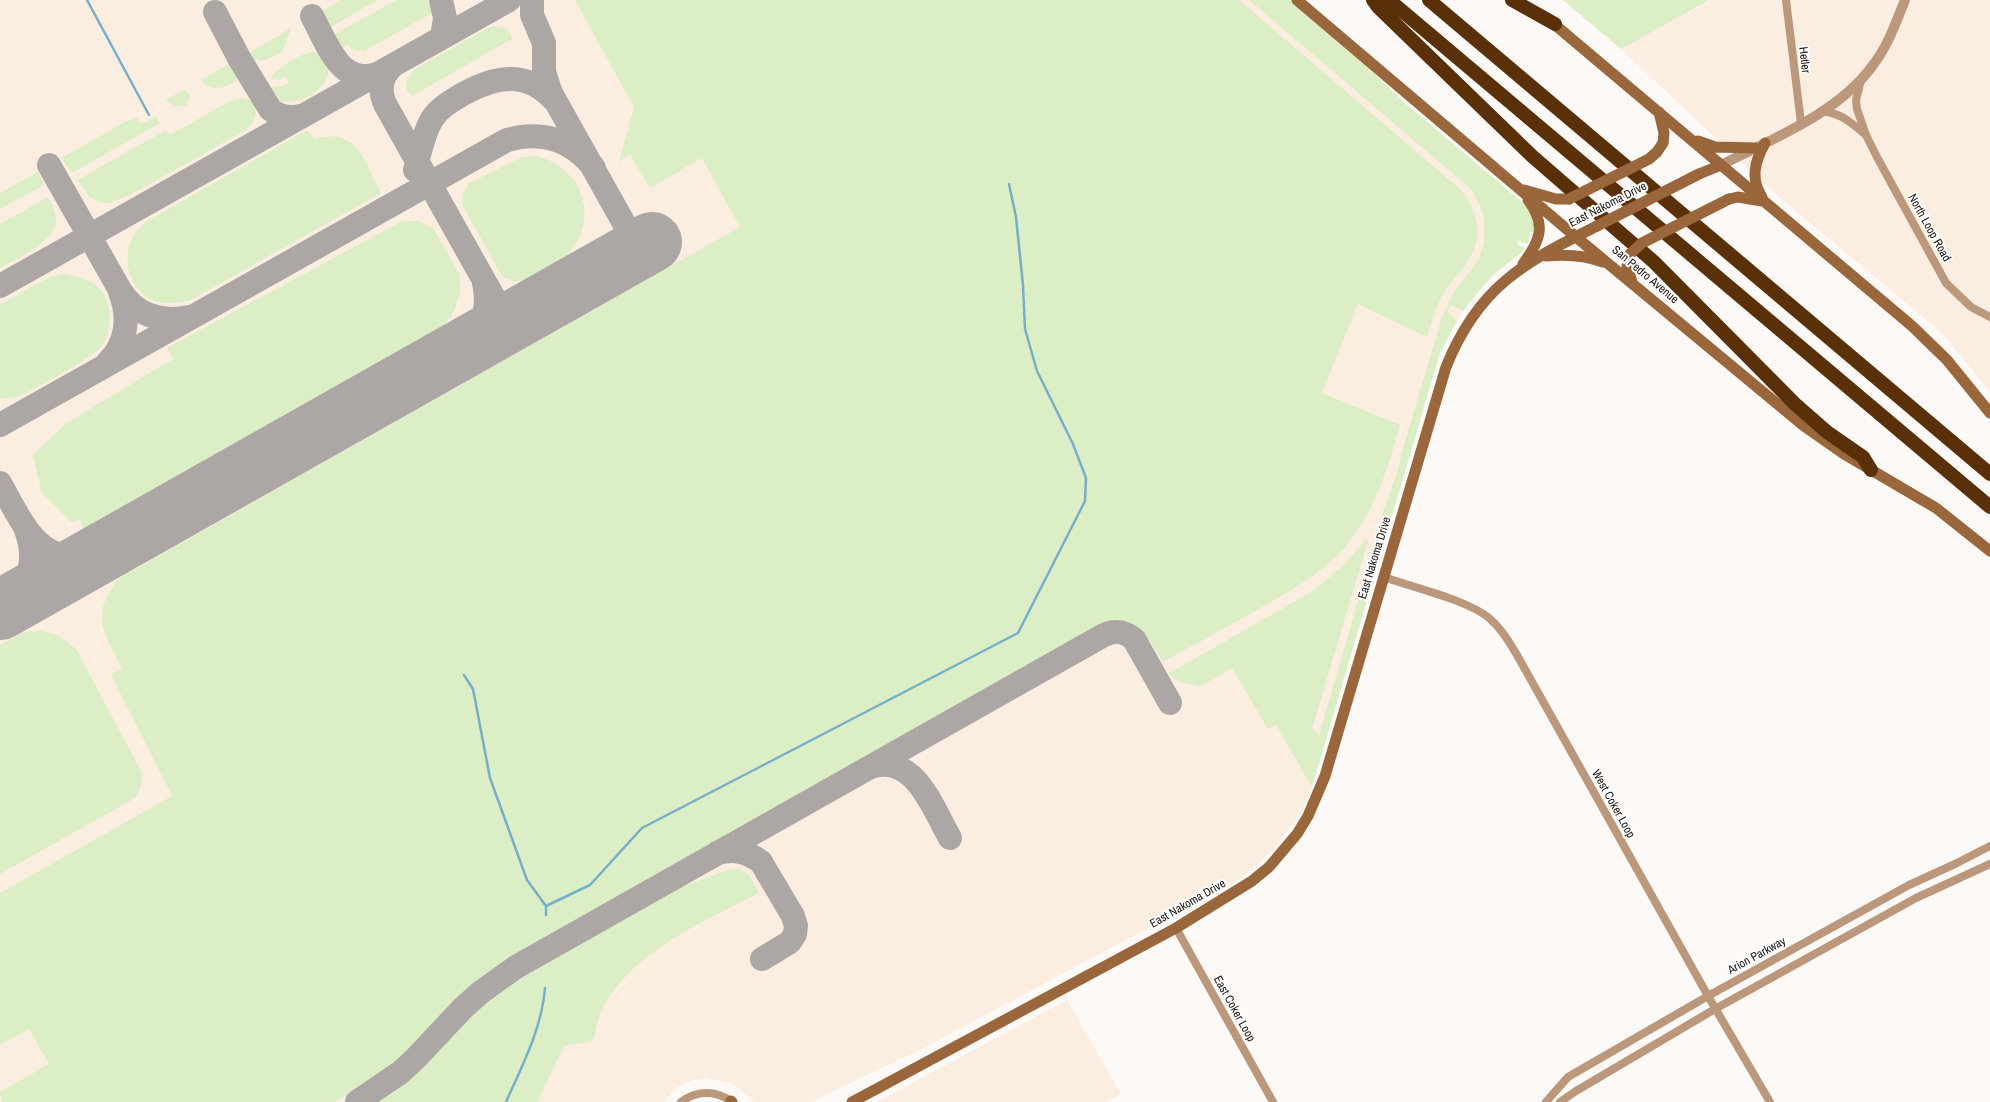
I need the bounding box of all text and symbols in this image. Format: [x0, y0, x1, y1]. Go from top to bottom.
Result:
street label: Hetler [1795, 46, 1813, 74]
street label: East Nakoma Drive [1567, 179, 1649, 231]
street label: North Loop Road [1905, 192, 1953, 264]
street label: San Pedro Avenue [1609, 243, 1681, 307]
street label: East Nakoma Drive [1356, 515, 1394, 601]
street label: West Coker Loop [1588, 767, 1638, 841]
street label: East Nakoma Drive [1147, 876, 1229, 932]
street label: Arion Parkway [1726, 934, 1788, 978]
street label: East Coker Loop [1210, 973, 1258, 1045]

